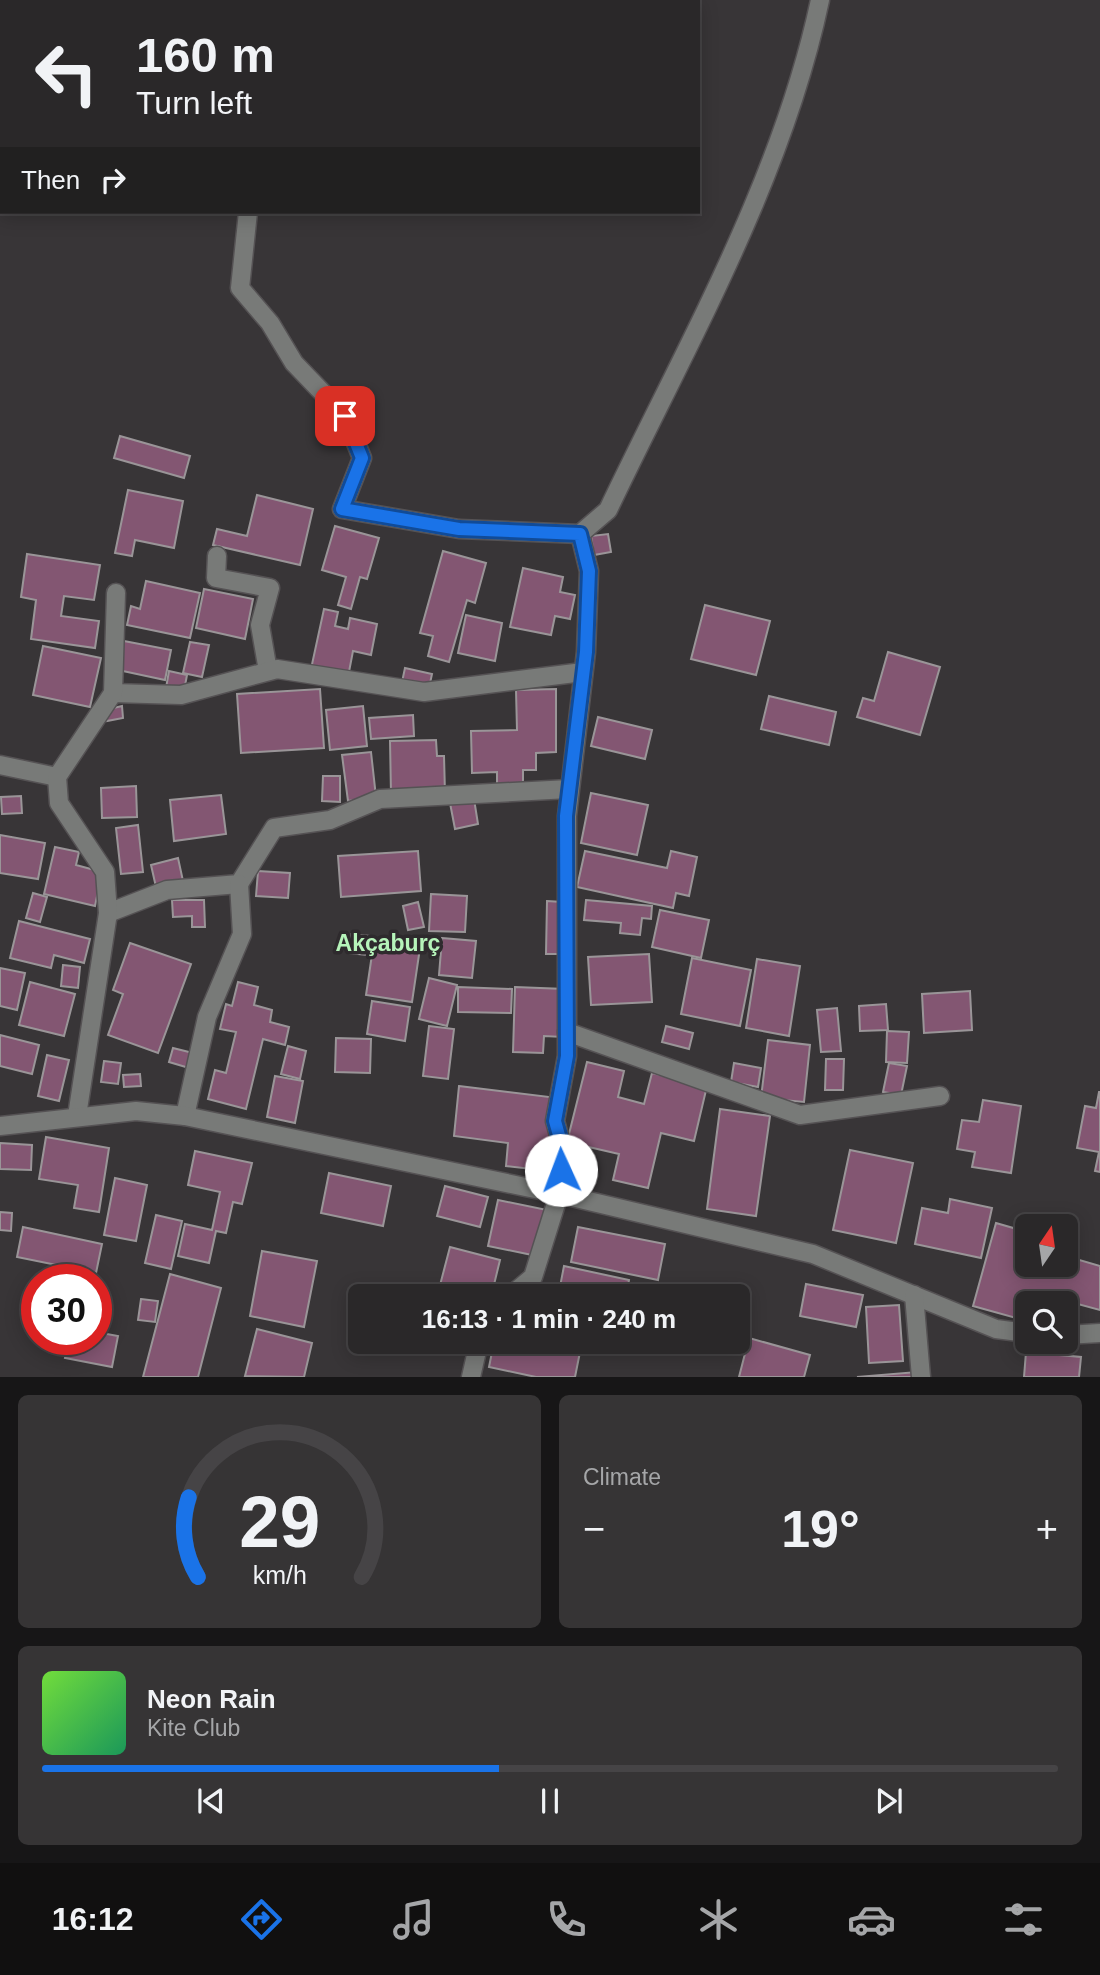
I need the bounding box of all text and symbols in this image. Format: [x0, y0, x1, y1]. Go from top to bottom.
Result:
icon: left [21, 28, 112, 119]
text: 160 m [136, 28, 275, 82]
text: Turn left [136, 85, 252, 121]
icon: right [94, 161, 132, 199]
text: Then [21, 165, 80, 195]
pin [315, 386, 375, 446]
icon: arrive [326, 397, 364, 435]
district label: Akçaburç [336, 930, 441, 956]
position arrow [524, 1133, 598, 1207]
north arrow [1015, 1214, 1078, 1278]
map controls [1015, 1214, 1078, 1354]
speed limit sign: 30 [21, 1264, 112, 1355]
button: search [1015, 1291, 1078, 1354]
text: 16:13 · 1 min · 240 m [422, 1304, 676, 1334]
text: Climate [583, 1464, 661, 1490]
text: 29 [239, 1482, 320, 1563]
text: 19° [781, 1500, 860, 1558]
text: − [583, 1508, 605, 1550]
text: + [1036, 1508, 1058, 1550]
text: km/h [252, 1561, 307, 1589]
text: Neon Rain [147, 1684, 276, 1714]
text: Kite Club [147, 1715, 240, 1741]
icon: previous [192, 1782, 230, 1820]
icon: pause [531, 1782, 569, 1820]
icon: next [870, 1782, 908, 1820]
icon: directions [237, 1895, 286, 1944]
icon: music [389, 1895, 438, 1944]
icon: phone [542, 1895, 591, 1944]
icon: climate [694, 1895, 743, 1944]
icon: car [847, 1895, 896, 1944]
icon: filters [999, 1895, 1048, 1944]
text: 16:12 [52, 1901, 134, 1937]

